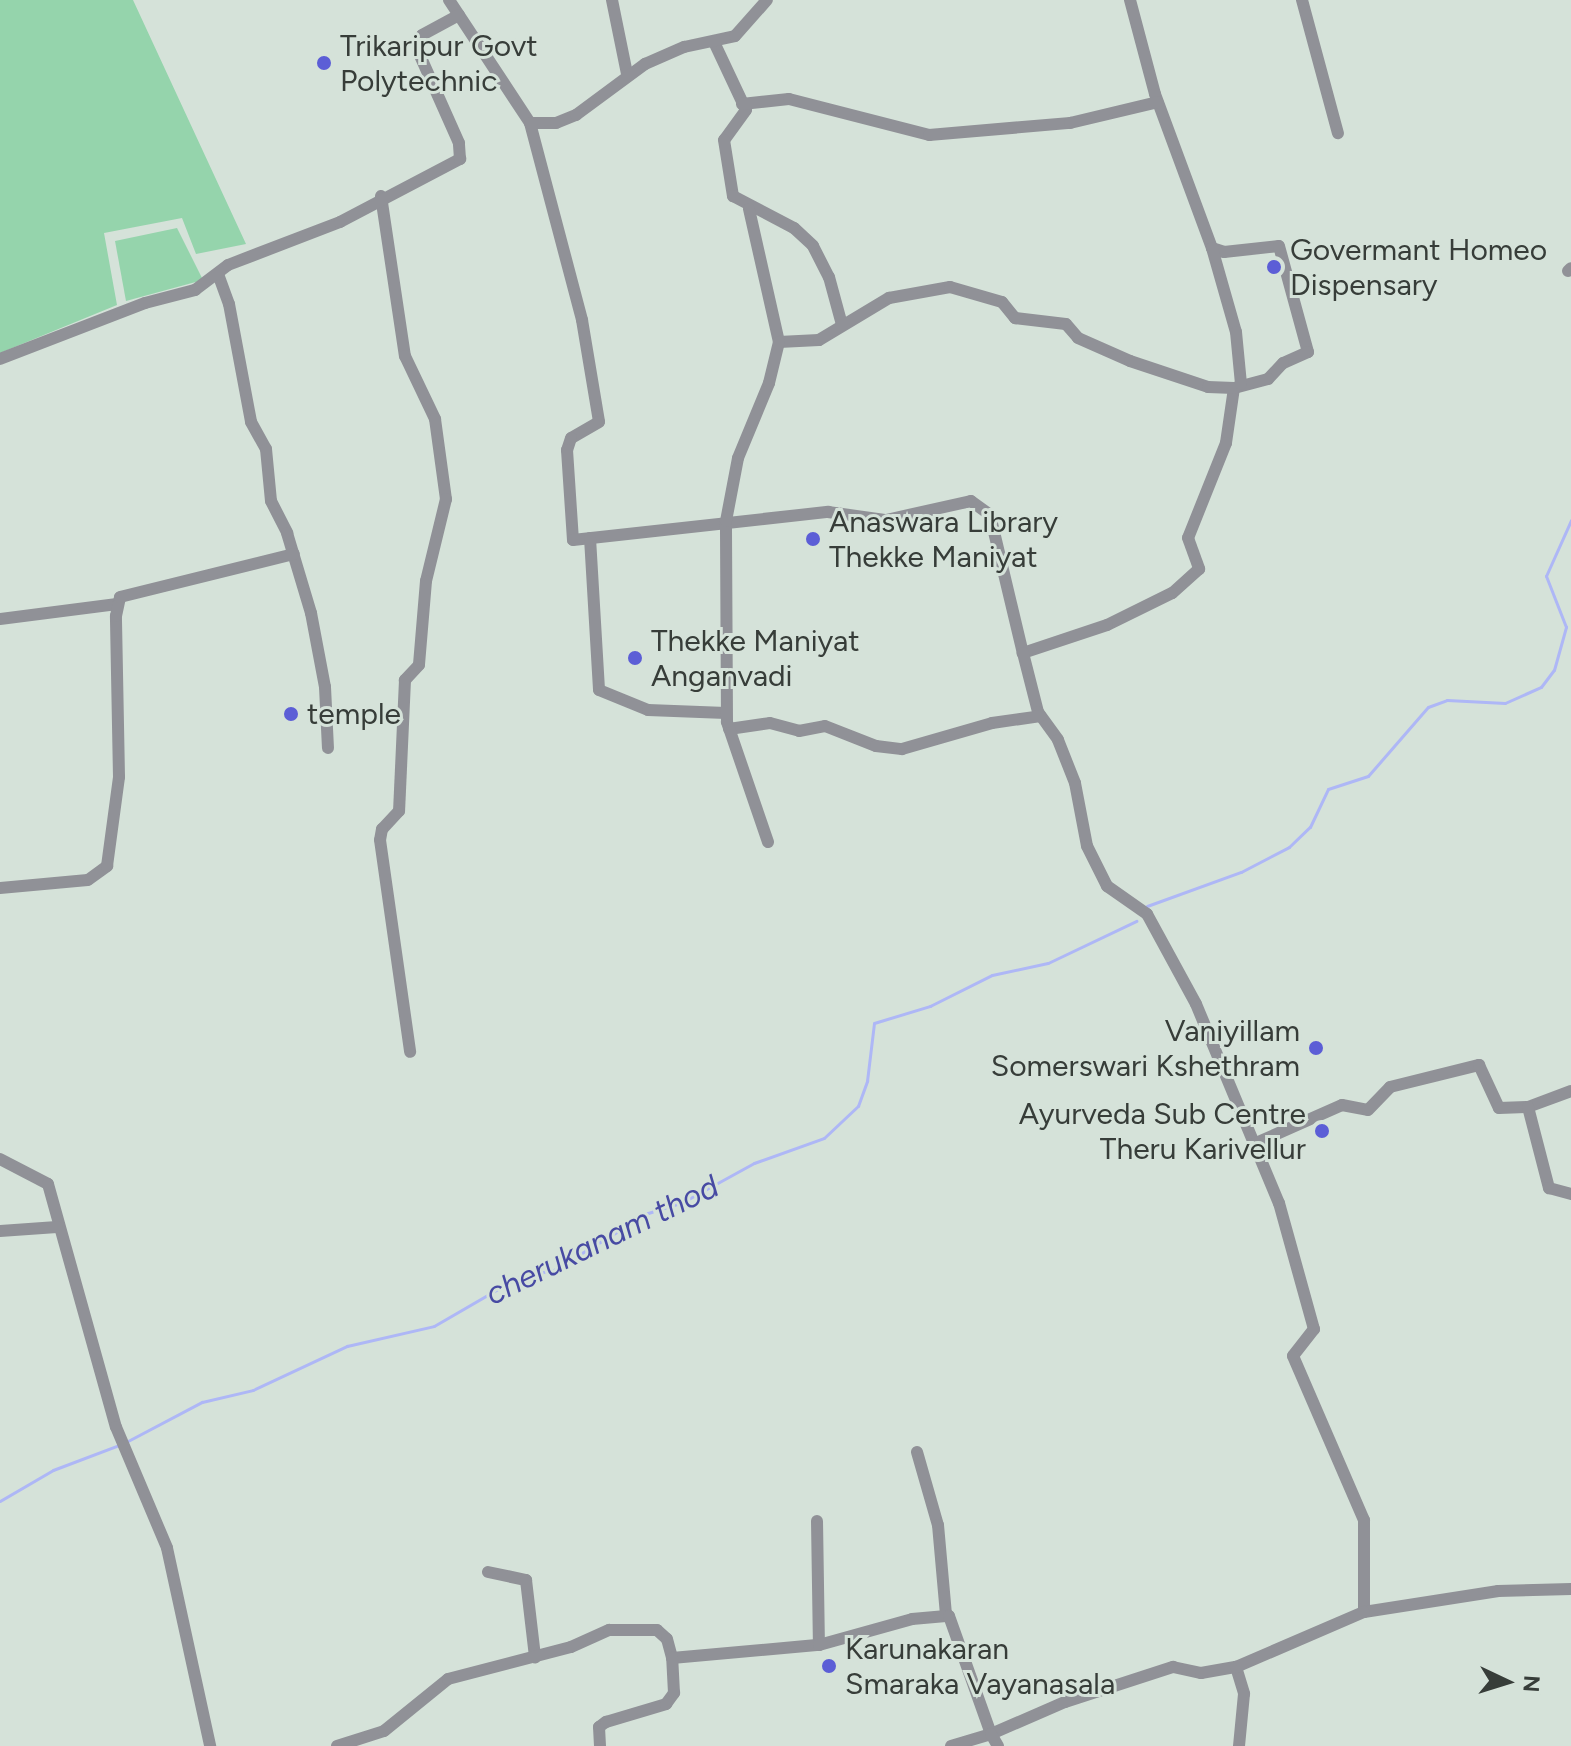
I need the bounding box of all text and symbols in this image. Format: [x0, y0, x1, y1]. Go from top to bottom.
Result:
place label: Trikaripur Govt Polytechnic [340, 28, 538, 98]
marker: Trikaripur Govt Polytechnic [315, 54, 333, 72]
place label: Govermant Homeo Dispensary [1290, 232, 1547, 302]
marker: Govermant Homeo Dispensary [1265, 258, 1283, 276]
place label: Anaswara Library Thekke Maniyat [829, 504, 1058, 574]
marker: Anaswara Library Thekke Maniyat [804, 530, 822, 548]
place label: Thekke Maniyat Anganvadi [651, 623, 860, 694]
marker: Thekke Maniyat Anganvadi [626, 649, 644, 667]
place label: temple [307, 696, 401, 732]
marker: temple [282, 705, 300, 723]
place label: Vaniyillam Somerswari Kshethram [991, 1013, 1300, 1084]
marker: Vaniyillam Somerswari Kshethram [1307, 1039, 1325, 1057]
place label: Ayurveda Sub Centre Theru Karivellur [1019, 1096, 1306, 1166]
marker: Ayurveda Sub Centre Theru Karivellur [1313, 1122, 1331, 1140]
water label: cherukanam thod [479, 1167, 725, 1313]
place label: Karunakaran Smaraka Vayanasala [845, 1631, 1115, 1702]
north arrow [1467, 1642, 1547, 1722]
marker: Karunakaran Smaraka Vayanasala [820, 1657, 838, 1675]
text: N [1517, 1674, 1546, 1693]

